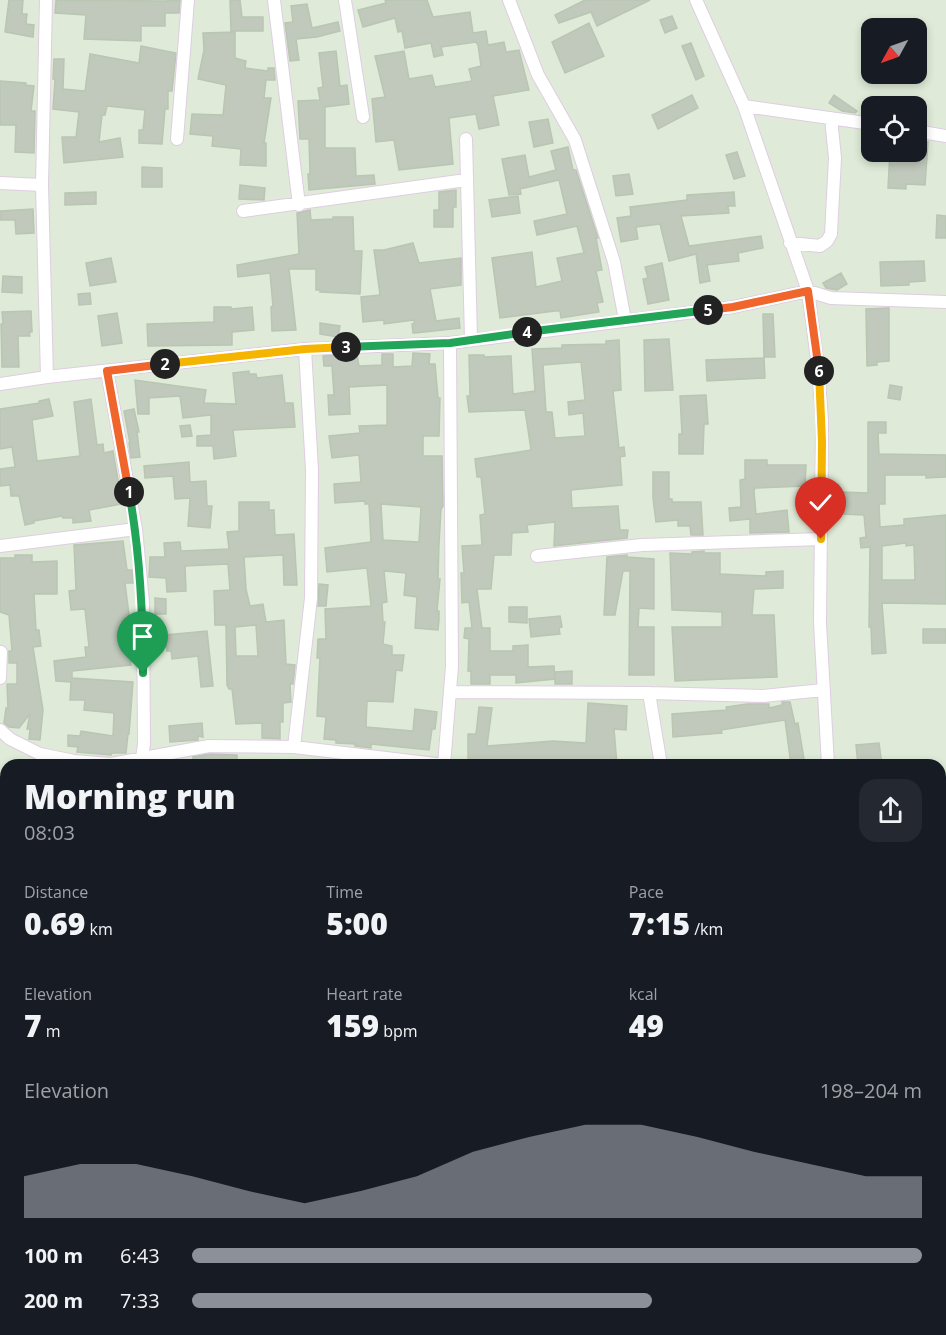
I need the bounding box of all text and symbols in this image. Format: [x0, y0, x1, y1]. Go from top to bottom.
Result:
north arrow [861, 18, 927, 84]
map controls [861, 18, 927, 162]
button: locate [861, 96, 927, 162]
pin: 5 [693, 295, 723, 325]
text: 5 [703, 299, 713, 321]
pin: 4 [512, 317, 542, 347]
text: 4 [522, 321, 532, 343]
pin: 3 [331, 332, 361, 362]
text: 3 [341, 336, 351, 358]
pin: 2 [150, 349, 180, 379]
text: 2 [160, 353, 170, 375]
pin: 6 [804, 356, 834, 386]
text: 6 [814, 360, 824, 382]
pin: 1 [114, 477, 144, 507]
pin [795, 477, 846, 539]
text: 1 [124, 481, 134, 503]
icon: check [804, 486, 837, 519]
pin [117, 611, 168, 673]
icon: arrive [126, 620, 159, 653]
text: Morning run [24, 774, 236, 819]
button: share [859, 779, 922, 842]
text: 08:03 [24, 819, 75, 846]
text: Distance [24, 881, 88, 903]
text: Time [326, 881, 363, 903]
text: Pace [629, 881, 664, 903]
text: 0.69 [24, 903, 85, 944]
text: 5:00 [326, 903, 388, 944]
text: 7:15 [629, 903, 690, 944]
text: km [85, 918, 113, 940]
text: /km [690, 918, 723, 940]
text: Elevation [24, 983, 92, 1005]
text: Heart rate [326, 983, 403, 1005]
text: kcal [629, 983, 658, 1005]
text: 7 [24, 1005, 42, 1046]
text: 159 [326, 1005, 379, 1046]
text: 49 [629, 1005, 664, 1046]
text: m [42, 1020, 61, 1042]
text: bpm [379, 1020, 418, 1042]
text: Elevation [24, 1077, 109, 1104]
text: 198–204 m [820, 1077, 922, 1104]
text: 100 m [24, 1242, 83, 1269]
text: 6:43 [120, 1242, 160, 1269]
text: 200 m [24, 1287, 83, 1314]
text: 7:33 [120, 1287, 160, 1314]

